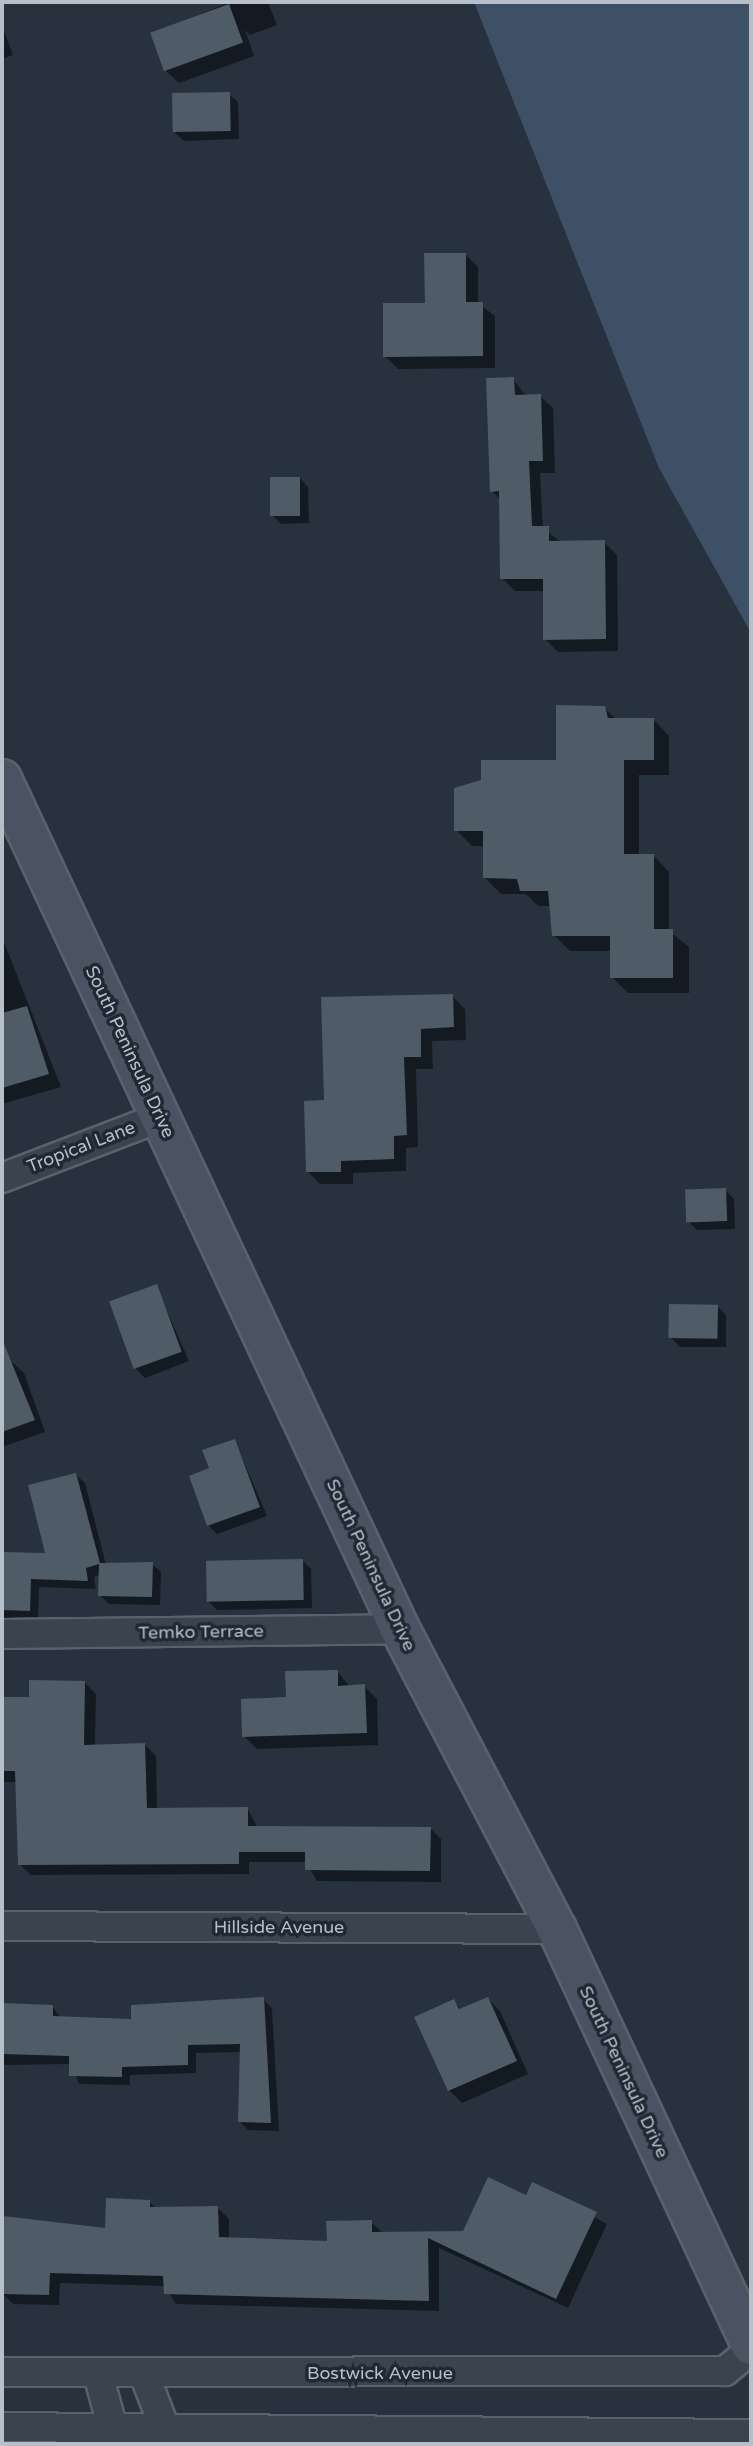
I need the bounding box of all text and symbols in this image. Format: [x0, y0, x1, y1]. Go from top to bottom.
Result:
street label: South Peninsula Drive [81, 963, 179, 1141]
street label: Tropical Lane [24, 1117, 138, 1177]
street label: South Peninsula Drive [322, 1476, 420, 1654]
street label: Temko Terrace [138, 1620, 264, 1644]
street label: Hillside Avenue [214, 1916, 344, 1938]
street label: South Peninsula Drive [575, 1983, 673, 2161]
street label: Bostwick Avenue [307, 2362, 453, 2384]

